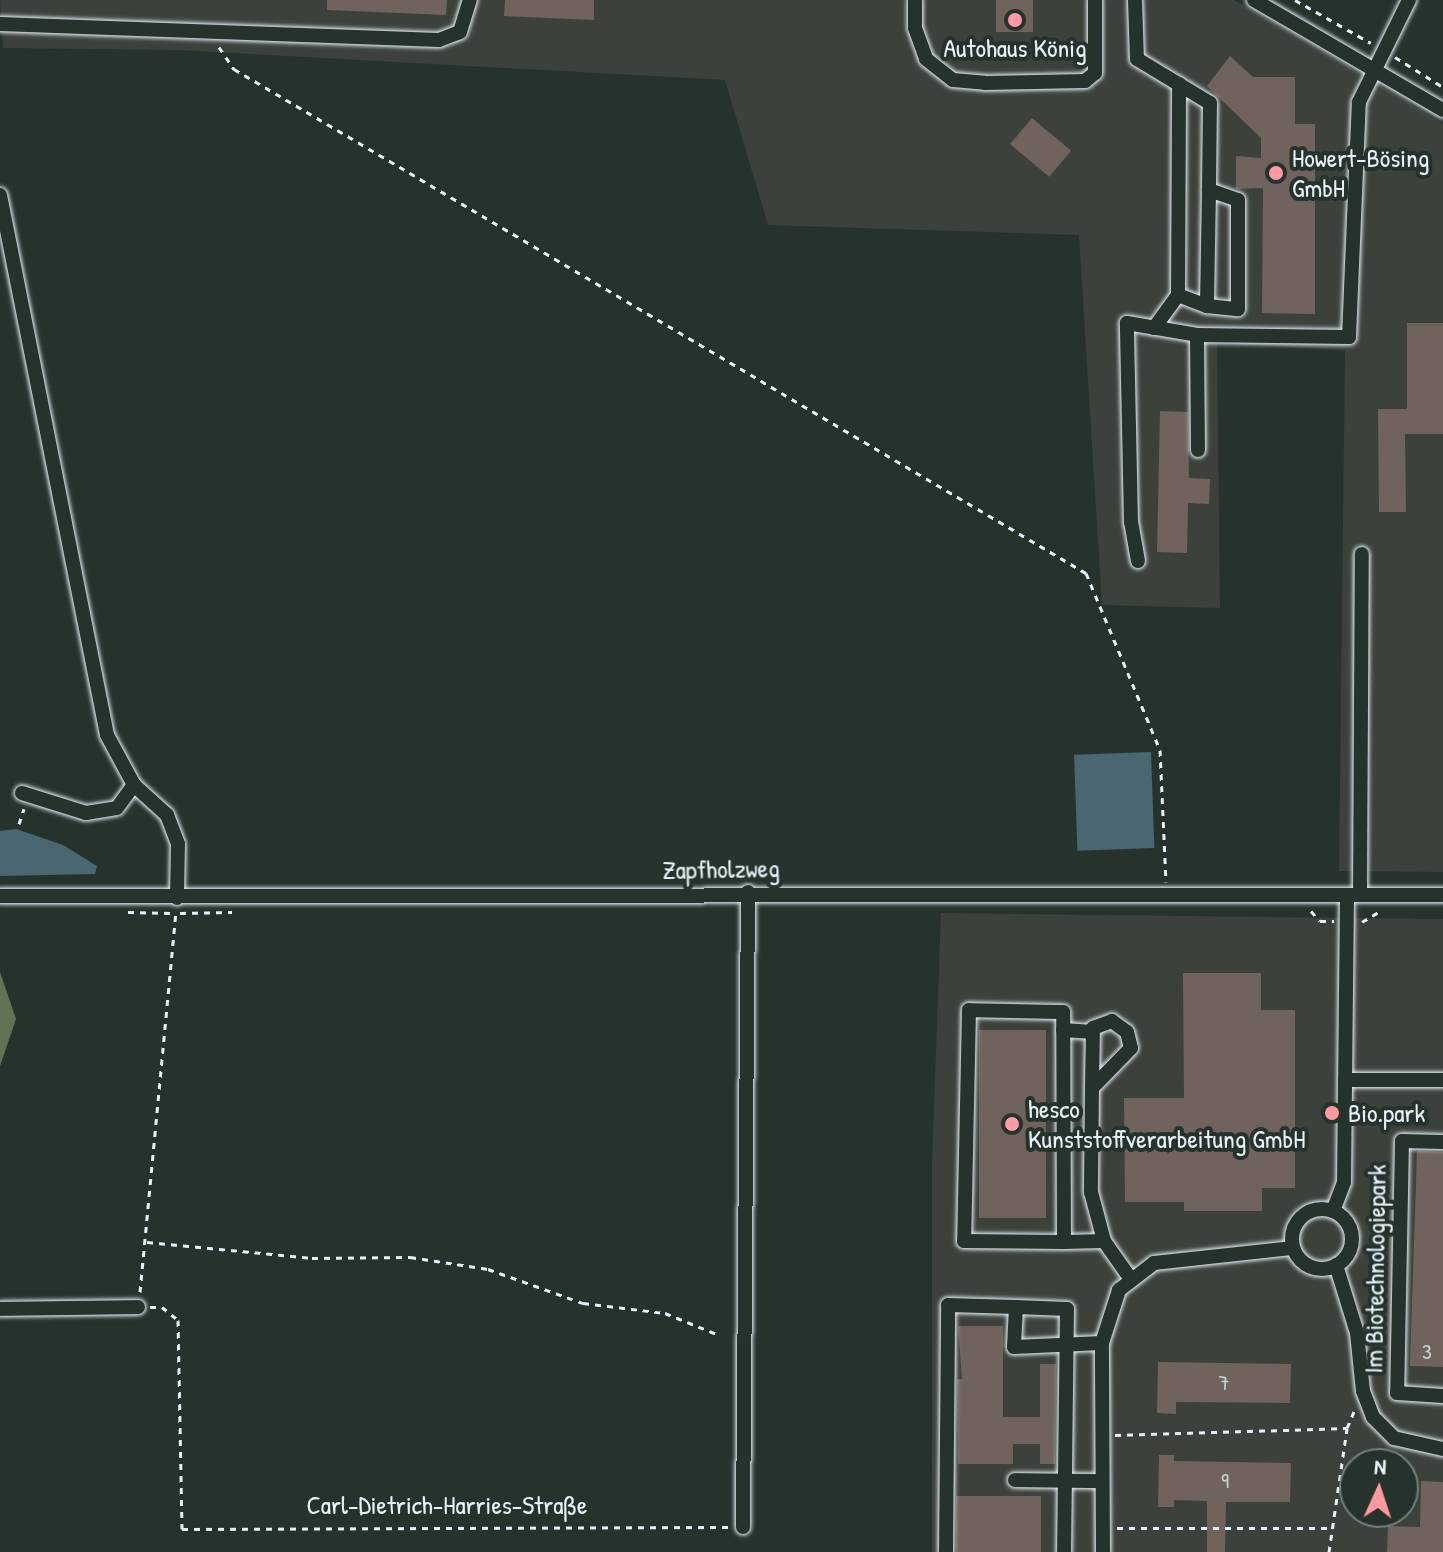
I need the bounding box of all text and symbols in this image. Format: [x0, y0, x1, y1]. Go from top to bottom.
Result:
marker: Autohaus König [1006, 11, 1024, 29]
place label: Autohaus König [943, 32, 1087, 64]
place label: Howert-Bösing GmbH [1292, 142, 1429, 204]
marker: Howert-Bösing GmbH [1267, 164, 1285, 182]
street label: Zapfholzweg [662, 852, 780, 886]
place label: hesco Kunststoffverarbeitung GmbH [1028, 1093, 1305, 1154]
place label: Bio.park [1348, 1097, 1425, 1129]
marker: Bio.park [1323, 1104, 1341, 1122]
marker: hesco Kunststoffverarbeitung GmbH [1003, 1115, 1021, 1133]
street label: Im Biotechnologiepark [1358, 1164, 1392, 1374]
house number: 3 [1422, 1339, 1432, 1365]
house number: 7 [1219, 1370, 1229, 1396]
north arrow [1339, 1448, 1419, 1528]
text: N [1374, 1451, 1387, 1481]
house number: 9 [1221, 1468, 1229, 1494]
street label: Carl-Dietrich-Harries-Straße [307, 1489, 587, 1521]

